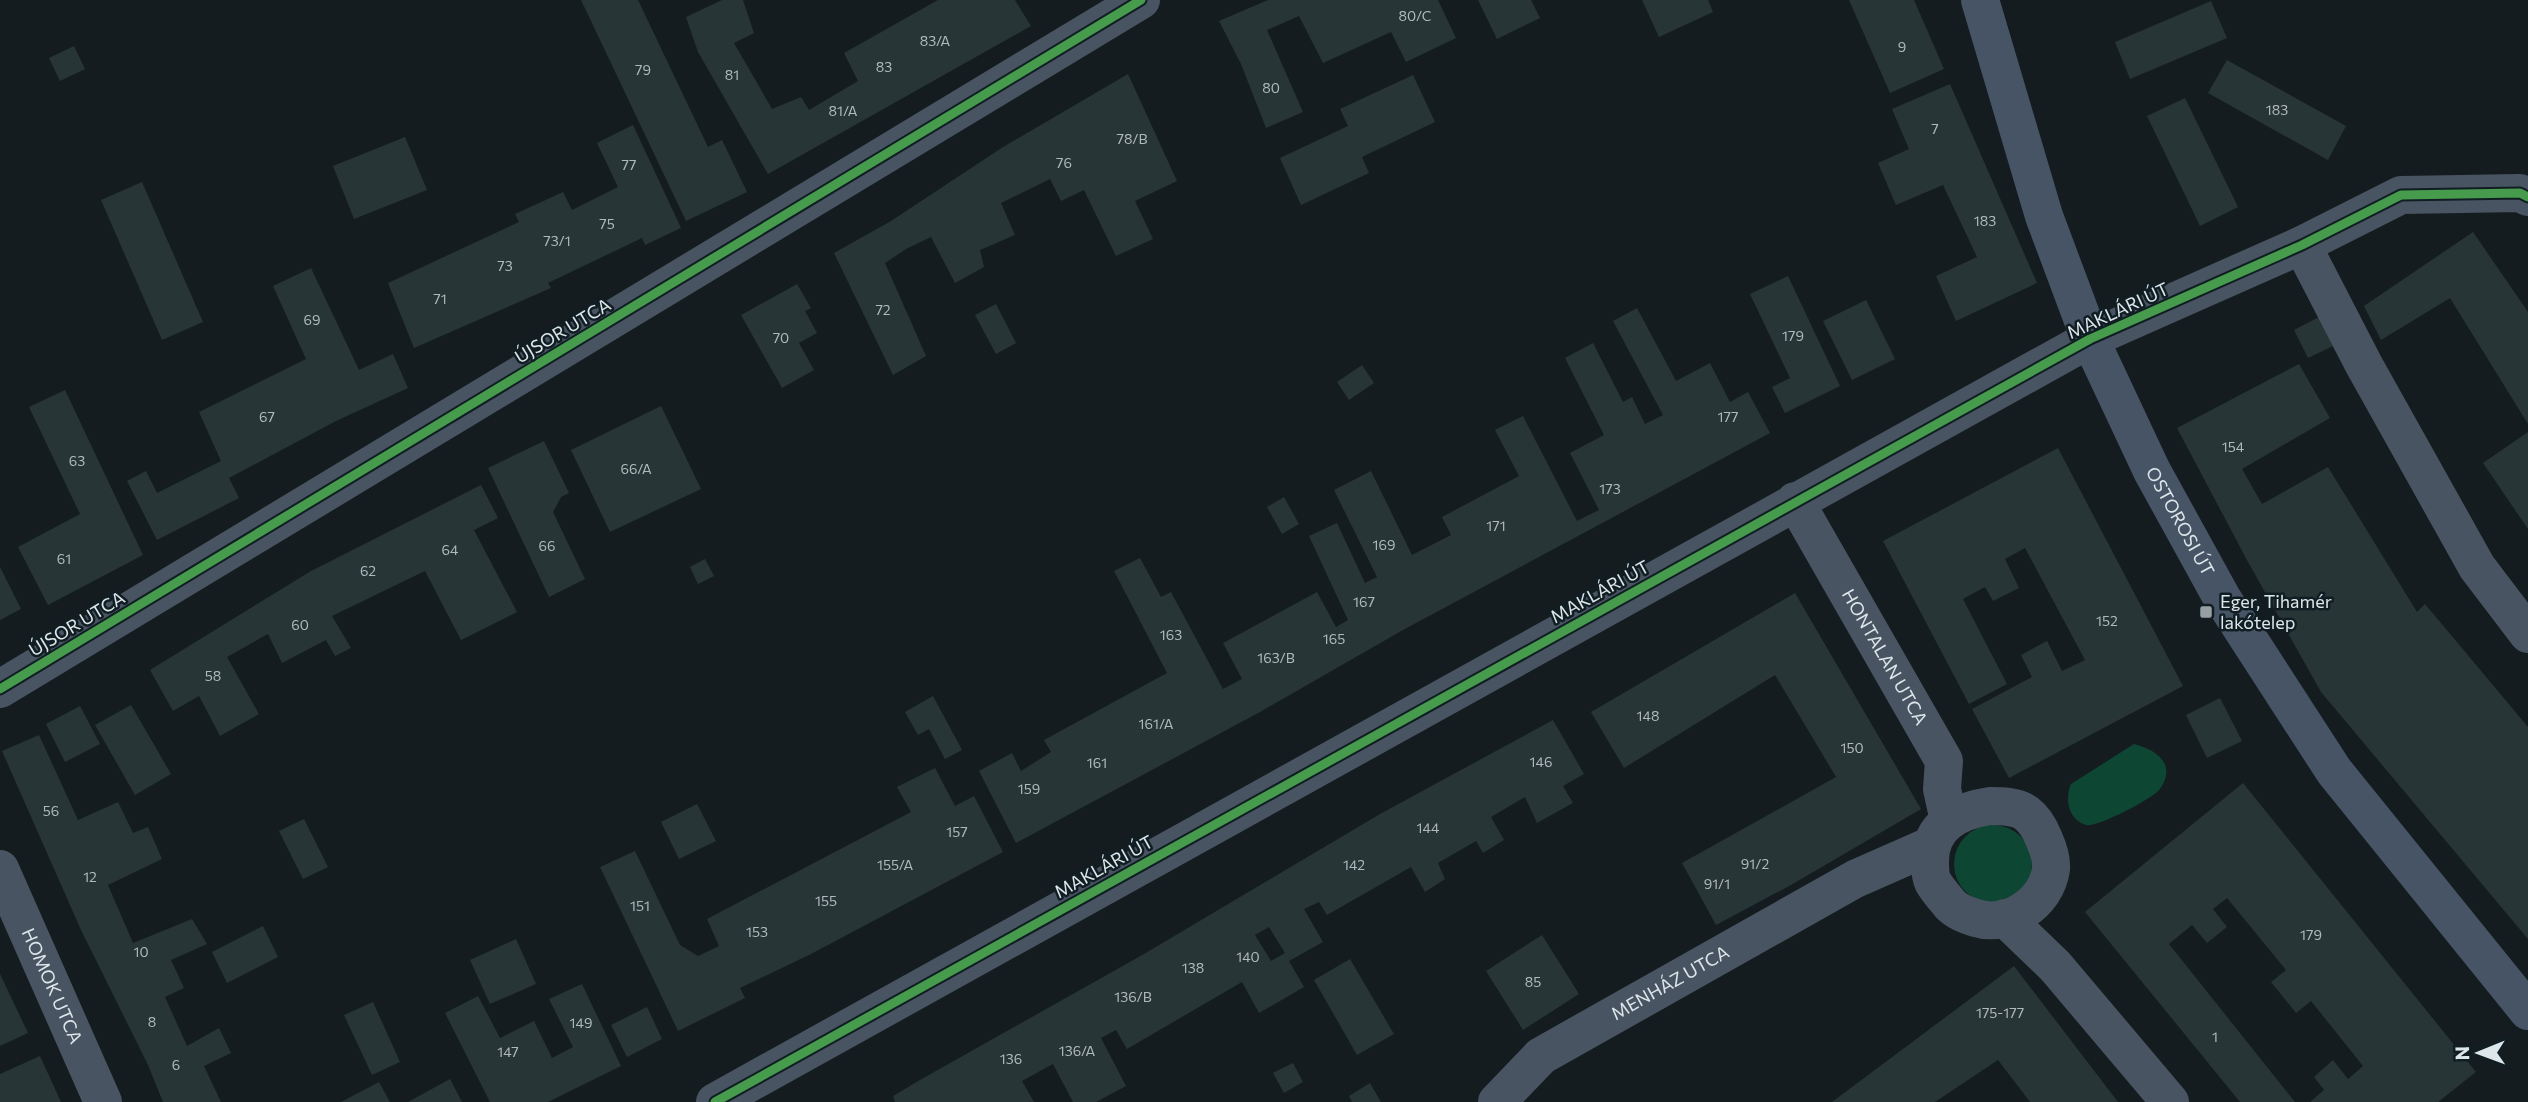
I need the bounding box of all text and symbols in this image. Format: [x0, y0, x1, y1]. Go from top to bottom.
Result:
house number: 80/C [1399, 7, 1431, 24]
house number: 83/A [920, 32, 951, 49]
house number: 9 [1898, 38, 1906, 55]
house number: 83 [876, 58, 892, 75]
house number: 79 [635, 61, 651, 78]
house number: 81 [725, 66, 739, 83]
house number: 80 [1262, 79, 1280, 96]
house number: 183 [2266, 101, 2288, 118]
house number: 81/A [829, 102, 858, 119]
house number: 7 [1931, 120, 1939, 137]
house number: 78/B [1117, 130, 1147, 147]
house number: 76 [1056, 154, 1072, 171]
house number: 77 [622, 156, 636, 173]
house number: 183 [1974, 212, 1996, 229]
house number: 75 [599, 215, 615, 232]
house number: 73/1 [543, 232, 571, 249]
house number: 73 [497, 257, 513, 274]
street label: MAKLÁRI ÚT [2063, 277, 2172, 343]
house number: 71 [433, 290, 447, 307]
street label: ÚJSOR UTCA [511, 293, 614, 367]
house number: 72 [875, 301, 891, 318]
house number: 69 [304, 311, 320, 328]
house number: 179 [1782, 327, 1804, 344]
house number: 70 [773, 329, 789, 346]
house number: 67 [259, 408, 275, 425]
house number: 177 [1718, 408, 1738, 425]
house number: 154 [2222, 438, 2245, 455]
house number: 63 [69, 452, 85, 469]
house number: 66/A [620, 460, 652, 477]
street label: OSTOROSI ÚT [2142, 463, 2219, 579]
house number: 173 [1599, 480, 1621, 497]
house number: 171 [1486, 517, 1506, 534]
house number: 169 [1373, 536, 1395, 553]
house number: 66 [539, 537, 556, 554]
house number: 64 [442, 541, 459, 558]
house number: 61 [57, 550, 71, 567]
street label: MAKLÁRI ÚT [1546, 555, 1653, 627]
house number: 62 [360, 562, 376, 579]
street label: HONTALAN UTCA [1838, 585, 1933, 728]
street label: ÚJSOR UTCA [25, 586, 128, 660]
place label: Eger, Tihamér lakótelep [2220, 590, 2332, 633]
house number: 167 [1353, 593, 1375, 610]
marker: Eger, Tihamér lakótelep [2198, 604, 2214, 620]
house number: 152 [2096, 612, 2118, 629]
house number: 60 [291, 616, 309, 633]
house number: 163 [1160, 626, 1182, 643]
house number: 165 [1323, 630, 1345, 647]
house number: 163/B [1257, 649, 1295, 666]
house number: 58 [205, 667, 221, 684]
house number: 148 [1637, 707, 1659, 724]
house number: 161/A [1139, 715, 1174, 732]
house number: 150 [1840, 739, 1864, 756]
house number: 146 [1530, 753, 1552, 770]
house number: 161 [1087, 754, 1107, 771]
house number: 159 [1018, 780, 1040, 797]
house number: 56 [43, 802, 59, 819]
house number: 144 [1417, 819, 1440, 836]
house number: 157 [946, 823, 968, 840]
street label: MAKLÁRI ÚT [1050, 830, 1157, 902]
house number: 91/2 [1741, 855, 1769, 872]
house number: 155/A [877, 856, 913, 873]
house number: 142 [1343, 856, 1365, 873]
house number: 12 [83, 868, 97, 885]
house number: 91/1 [1704, 875, 1730, 892]
house number: 155 [815, 892, 837, 909]
house number: 151 [630, 897, 650, 914]
house number: 153 [746, 923, 768, 940]
street label: HOMOK UTCA [18, 925, 88, 1047]
house number: 179 [2300, 926, 2322, 943]
street label: MENHÁZ UTCA [1607, 940, 1733, 1024]
house number: 10 [133, 943, 149, 960]
house number: 140 [1236, 948, 1260, 965]
house number: 138 [1182, 959, 1204, 976]
house number: 85 [1525, 973, 1541, 990]
house number: 136/B [1114, 988, 1152, 1005]
house number: 175-177 [1976, 1004, 2024, 1021]
house number: 8 [148, 1013, 156, 1030]
house number: 149 [570, 1014, 592, 1031]
north arrow [2444, 1018, 2514, 1088]
house number: 1 [2212, 1028, 2218, 1045]
house number: 136/A [1059, 1042, 1096, 1059]
house number: 147 [497, 1043, 519, 1060]
text: N [2450, 1046, 2473, 1061]
house number: 136 [1000, 1050, 1022, 1067]
house number: 6 [172, 1056, 180, 1073]

